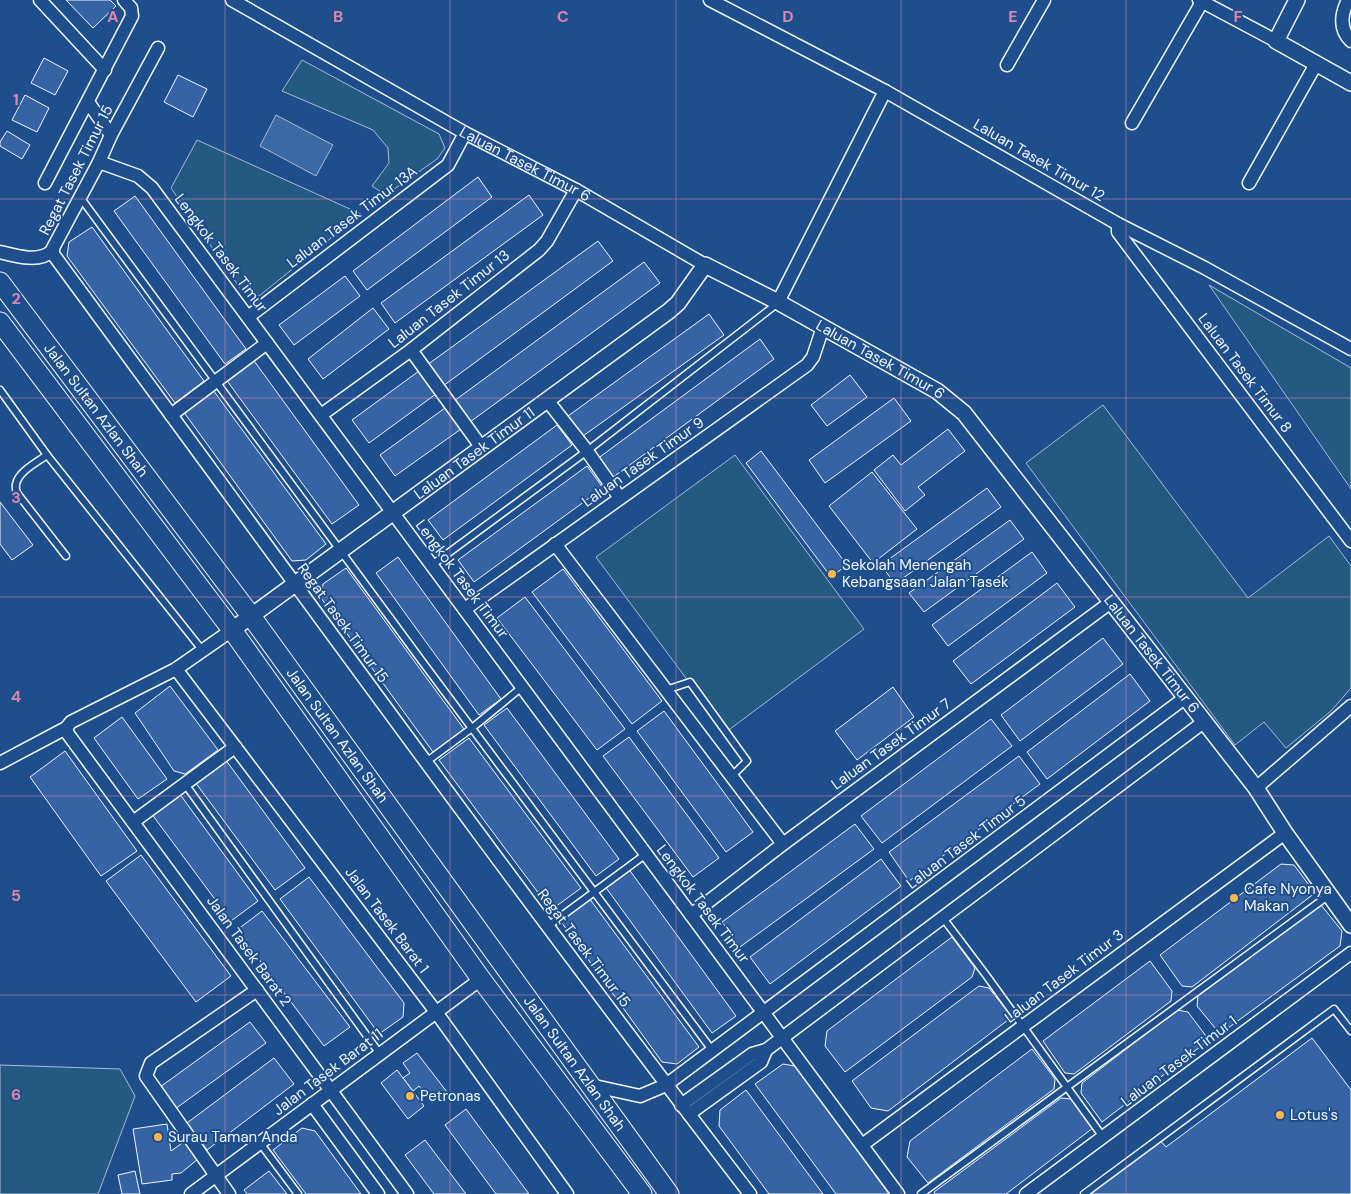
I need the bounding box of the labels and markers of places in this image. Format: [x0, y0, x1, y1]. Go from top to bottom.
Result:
place label: Sekolah Menengah Kebangsaan Jalan Tasek [842, 555, 1009, 592]
marker: Sekolah Menengah Kebangsaan Jalan Tasek [826, 568, 838, 580]
place label: Cafe Nyonya Makan [1244, 879, 1332, 916]
marker: Cafe Nyonya Makan [1228, 892, 1240, 904]
place label: Petronas [420, 1086, 481, 1106]
marker: Petronas [404, 1090, 416, 1102]
place label: Lotus's [1290, 1105, 1338, 1125]
marker: Lotus's [1274, 1109, 1286, 1121]
place label: Surau Taman Anda [168, 1127, 297, 1147]
marker: Surau Taman Anda [152, 1131, 164, 1143]

